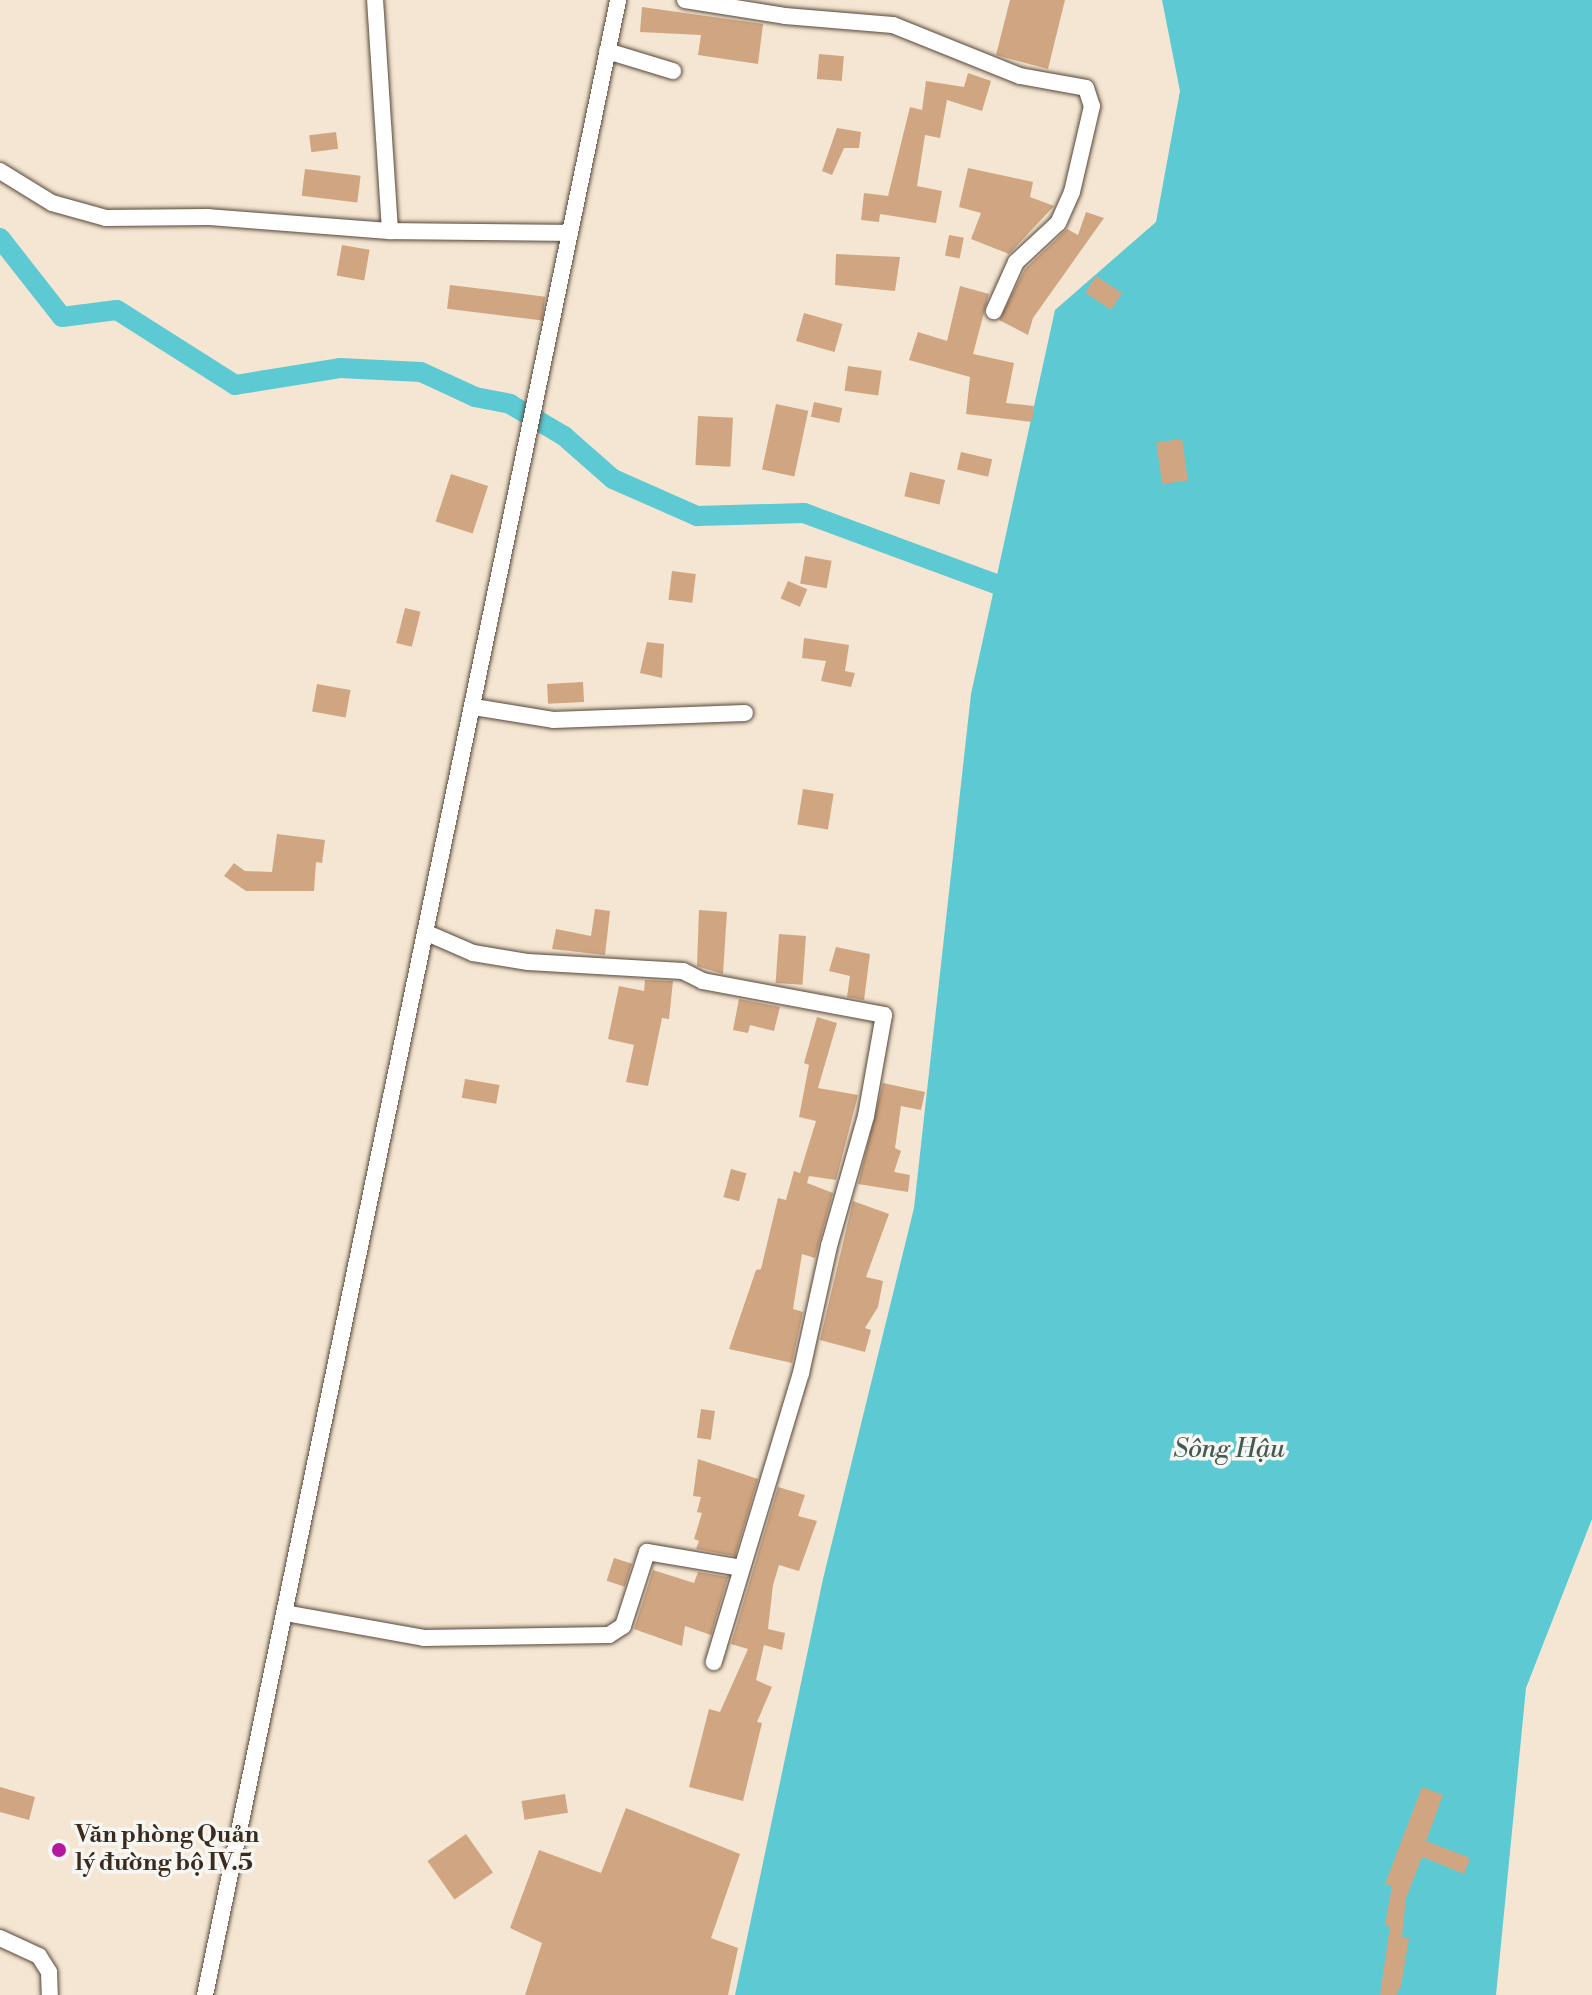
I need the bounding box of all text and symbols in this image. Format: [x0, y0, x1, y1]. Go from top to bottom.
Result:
water label: Sông Hậu [1173, 1434, 1285, 1466]
place label: Văn phòng Quản lý đường bộ IV.5 [75, 1822, 259, 1878]
marker: Văn phòng Quản lý đường bộ IV.5 [50, 1841, 68, 1859]

